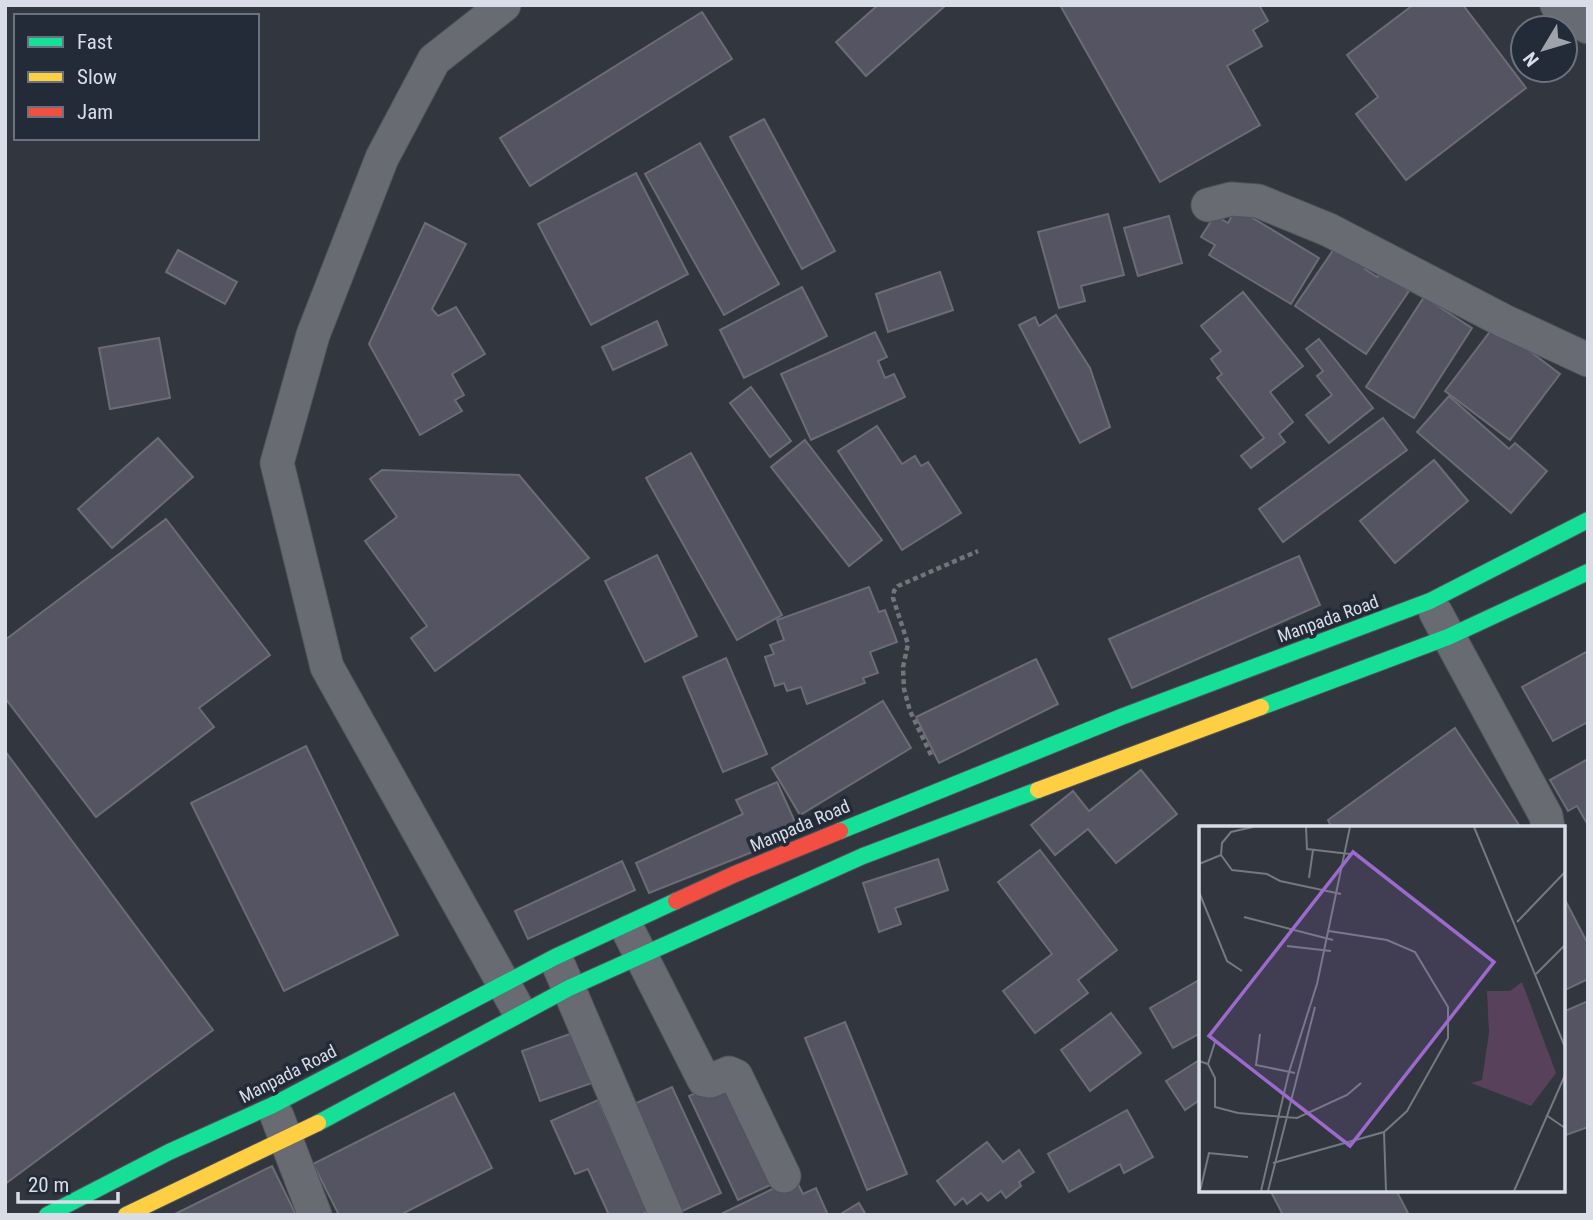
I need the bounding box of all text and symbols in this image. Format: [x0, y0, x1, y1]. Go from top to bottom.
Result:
legend [14, 14, 259, 140]
north arrow [1509, 14, 1579, 84]
text: Fast [77, 30, 113, 54]
text: N [1518, 47, 1544, 71]
text: Slow [77, 65, 117, 89]
text: Jam [77, 100, 113, 124]
street label: Manpada Road [1274, 590, 1381, 647]
street label: Manpada Road [747, 795, 853, 856]
inset map [1199, 826, 1565, 1192]
street label: Manpada Road [236, 1040, 340, 1107]
scale bar [18, 1160, 117, 1204]
text: 20 m [28, 1173, 69, 1197]

